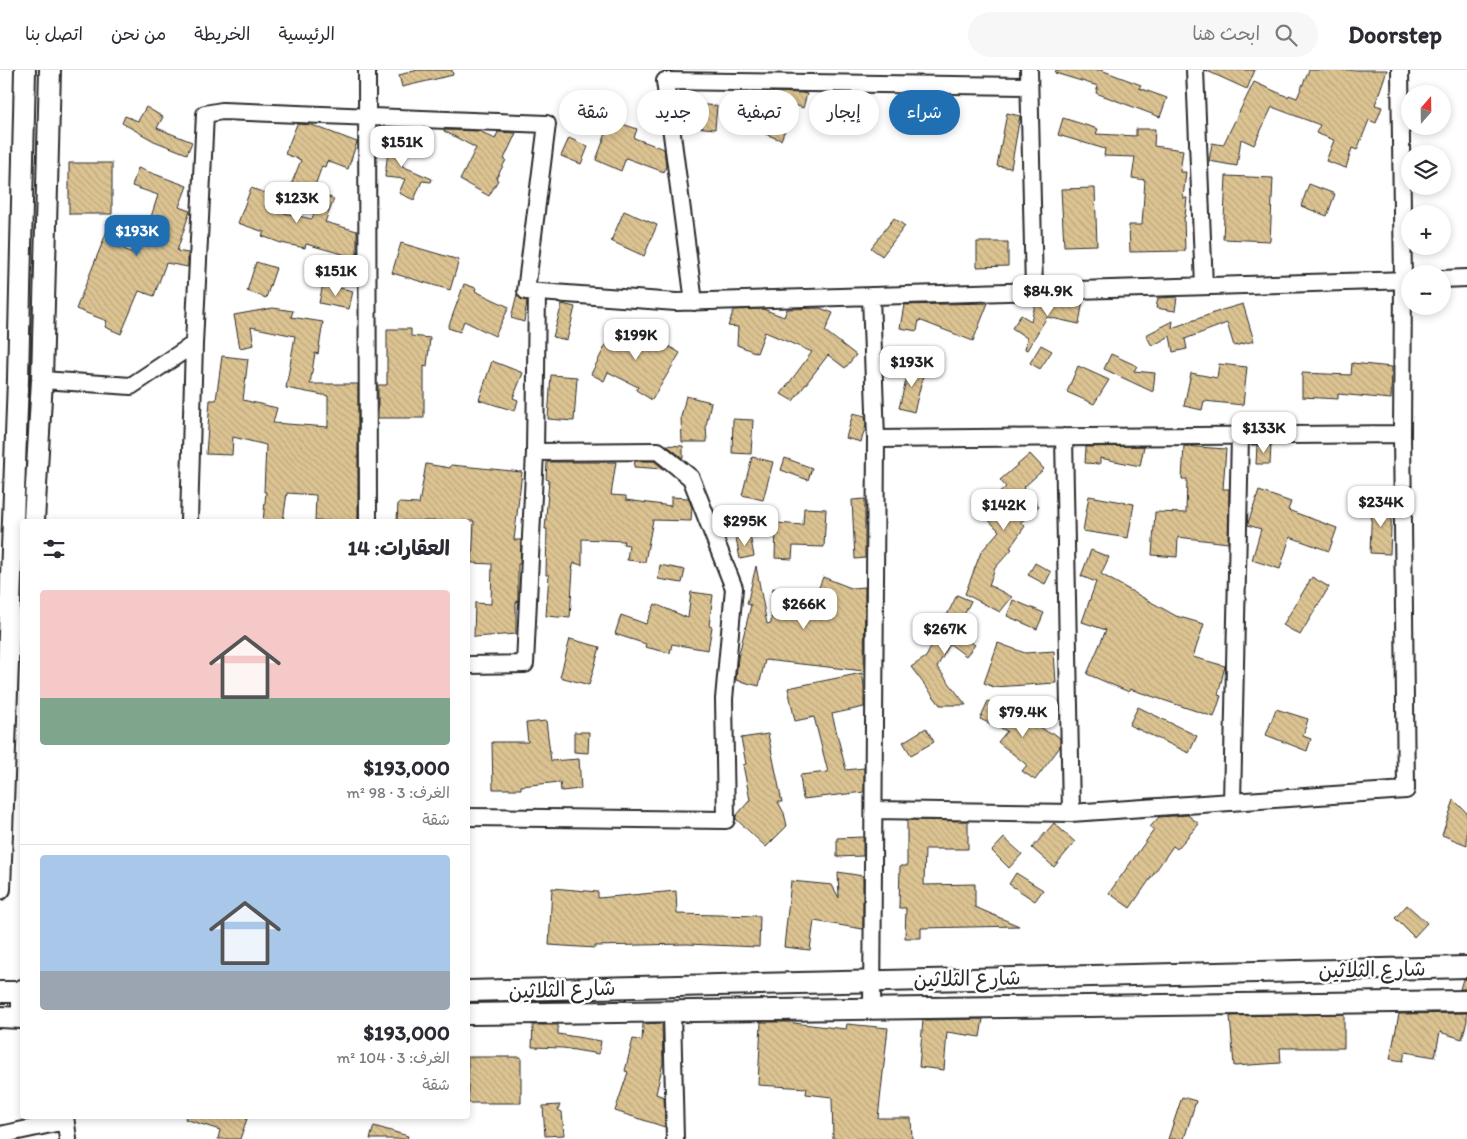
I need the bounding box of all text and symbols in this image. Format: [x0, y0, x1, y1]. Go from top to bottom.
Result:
search box [968, 12, 1318, 57]
text: Doorstep [1348, 20, 1442, 49]
icon: search [1272, 21, 1300, 49]
text: ابحث هنا [1192, 22, 1260, 45]
text: اتصل بنا [25, 23, 83, 45]
text: من نحن [111, 23, 166, 45]
text: الخريطة [194, 23, 251, 45]
text: الرئيسية [279, 23, 335, 45]
north arrow [1401, 85, 1451, 135]
map controls [1401, 85, 1451, 315]
chip: شقة [559, 90, 627, 135]
chip: جديد [637, 90, 709, 135]
chip: تصفية [719, 90, 799, 135]
chip: إيجار [809, 90, 879, 135]
chip: شراء [889, 90, 960, 135]
pin: $151K [367, 126, 437, 168]
text: $151K [381, 132, 423, 151]
button: layers [1401, 145, 1451, 195]
pin: $123K [262, 182, 332, 224]
text: $123K [276, 188, 318, 207]
button: + [1401, 205, 1451, 255]
pin: $193K [102, 214, 172, 257]
text: $193K [116, 221, 158, 240]
pin: $151K [301, 254, 371, 297]
text: $151K [315, 261, 357, 280]
button: − [1401, 265, 1451, 315]
pin: $84.9K [1007, 274, 1089, 317]
text: $84.9K [1023, 281, 1073, 300]
pin: $199K [601, 318, 671, 361]
text: $199K [615, 325, 657, 344]
pin: $193K [877, 346, 947, 388]
text: $193K [891, 352, 933, 371]
pin: $133K [1229, 412, 1299, 454]
text: $133K [1242, 418, 1286, 437]
pin: $234K [1346, 486, 1416, 528]
pin: $142K [969, 488, 1039, 531]
text: $234K [1358, 492, 1404, 511]
text: $142K [982, 495, 1026, 514]
pin: $295K [710, 504, 780, 547]
text: $295K [723, 511, 767, 530]
icon: filters [40, 535, 68, 563]
text: العقارات: 14 [347, 535, 450, 560]
pin: $266K [769, 588, 839, 630]
text: $266K [782, 594, 826, 613]
pin: $267K [910, 612, 980, 655]
text: $267K [923, 619, 967, 638]
icon: home [200, 622, 290, 712]
pin: $79.4K [982, 696, 1064, 738]
text: $79.4K [999, 702, 1047, 721]
text: $193,000 [363, 755, 450, 780]
text: الغرف: 3 · 98 m² [347, 783, 450, 802]
text: شقة [422, 810, 450, 829]
icon: home [200, 888, 290, 978]
street label: شارع الثلاثين [1318, 956, 1426, 985]
street label: شارع الثلاثين [913, 965, 1021, 994]
street label: شارع الثلاثين [508, 975, 616, 1006]
text: $193,000 [363, 1020, 450, 1045]
text: الغرف: 3 · 104 m² [337, 1048, 450, 1067]
text: شقة [422, 1075, 450, 1094]

